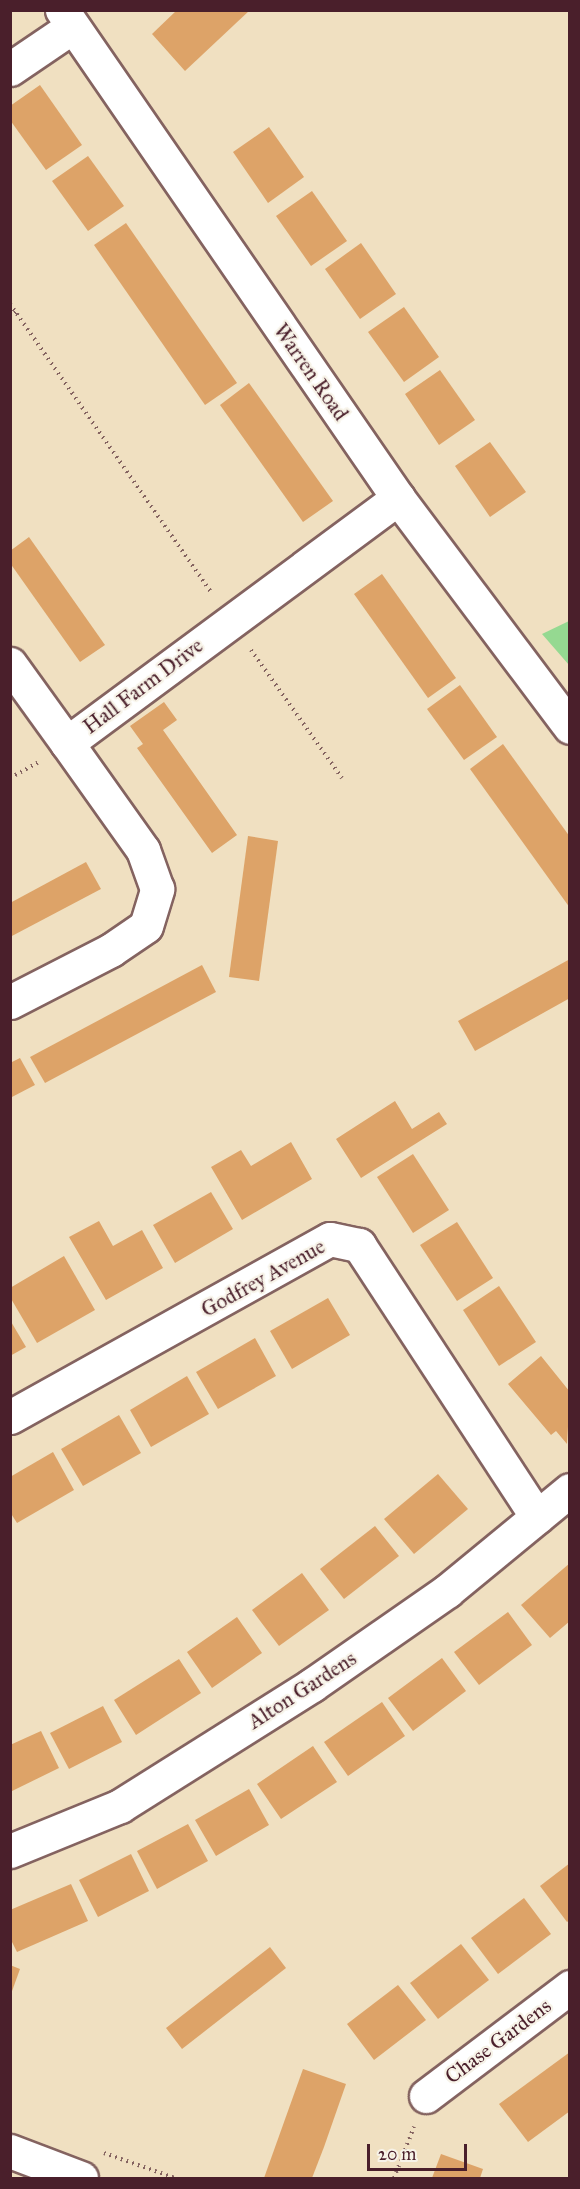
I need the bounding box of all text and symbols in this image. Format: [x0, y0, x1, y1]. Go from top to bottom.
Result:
street label: Warren Road [268, 319, 354, 425]
street label: Hall Farm Drive [78, 633, 208, 739]
street label: Godfrey Avenue [197, 1234, 329, 1322]
street label: Alton Gardens [243, 1646, 361, 1734]
street label: Chase Gardens [440, 1993, 556, 2089]
scale bar [370, 2132, 470, 2170]
text: 20 m [378, 2143, 416, 2165]

